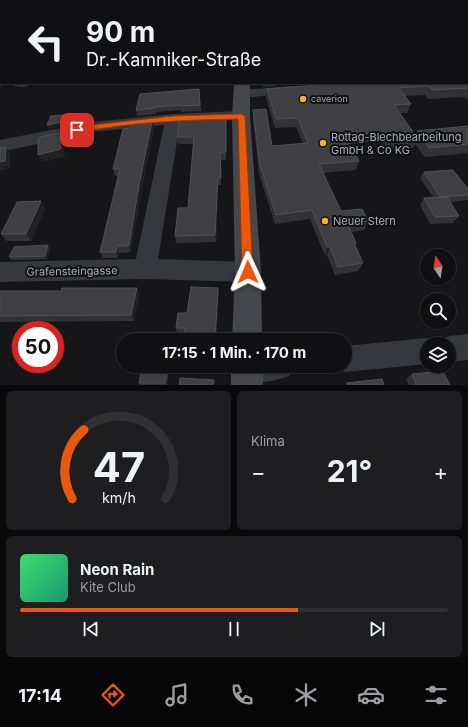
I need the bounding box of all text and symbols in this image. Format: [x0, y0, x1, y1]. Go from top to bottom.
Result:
text: 90 m [86, 15, 155, 49]
icon: left [20, 16, 72, 68]
text: Dr.-Kamniker-Straße [86, 49, 261, 70]
place label: caverion [311, 93, 348, 104]
marker: caverion [298, 94, 308, 104]
pin [60, 113, 94, 147]
icon: arrive [66, 119, 88, 141]
place label: Rottag-Blechbearbeitung GmbH & Co KG [331, 130, 461, 157]
marker: Rottag-Blechbearbeitung GmbH & Co KG [318, 138, 328, 148]
place label: Neuer Stern [333, 214, 396, 228]
marker: Neuer Stern [320, 216, 330, 226]
north arrow [420, 249, 456, 285]
map controls [420, 249, 456, 373]
position arrow [227, 251, 269, 293]
street label: Grafensteingasse [26, 263, 118, 279]
button: search [420, 293, 456, 329]
speed limit sign: 50 [12, 321, 64, 373]
button: layers [420, 337, 456, 373]
text: 17:15 · 1 Min. · 170 m [162, 343, 306, 362]
text: Klima [251, 433, 285, 449]
text: 47 [92, 441, 145, 491]
text: 21° [327, 453, 372, 489]
text: − [251, 459, 266, 485]
text: + [433, 459, 448, 485]
text: km/h [102, 488, 135, 505]
text: Neon Rain [80, 560, 154, 579]
text: Kite Club [80, 579, 136, 595]
icon: previous [80, 618, 102, 640]
icon: pause [223, 618, 245, 640]
icon: next [366, 618, 388, 640]
icon: directions [99, 681, 127, 709]
icon: music [163, 681, 191, 709]
icon: phone [228, 681, 256, 709]
icon: climate [292, 681, 320, 709]
icon: car [357, 681, 385, 709]
icon: filters [422, 681, 450, 709]
text: 17:14 [18, 685, 62, 706]

